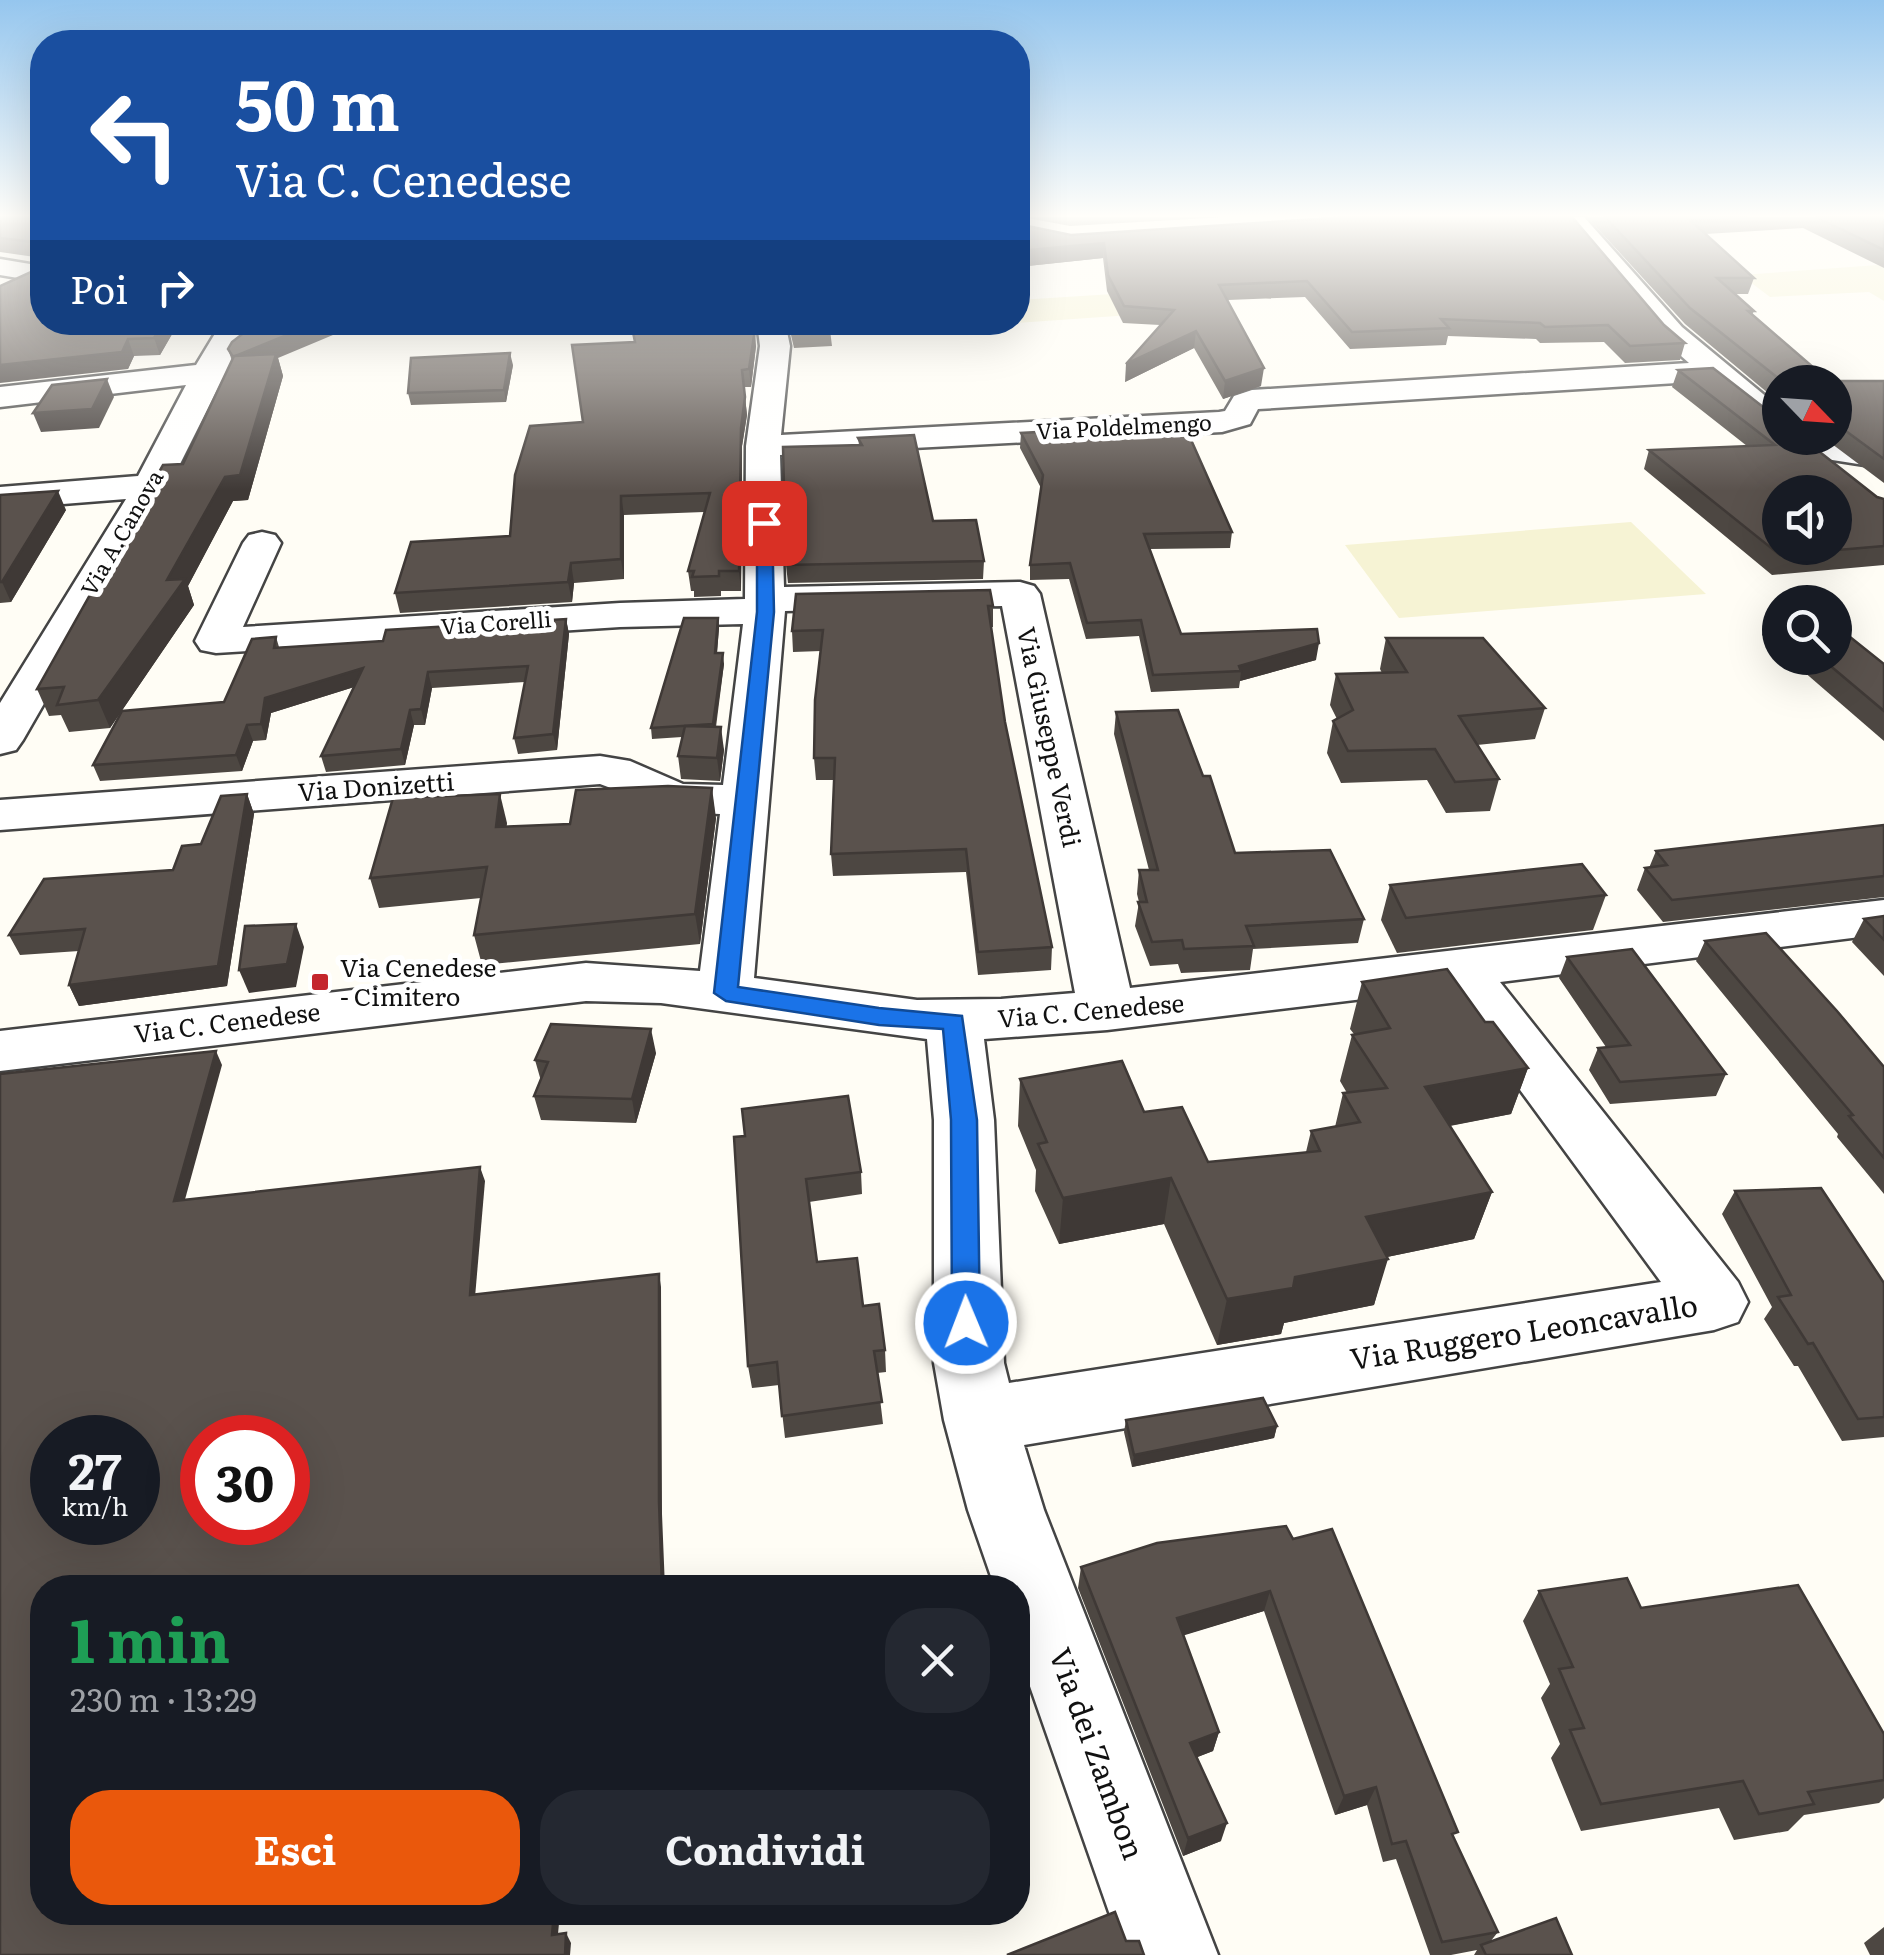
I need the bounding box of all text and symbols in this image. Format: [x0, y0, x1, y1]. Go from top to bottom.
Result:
text: 50 m [235, 49, 400, 153]
icon: left [70, 70, 200, 200]
text: Via C. Cenedese [235, 144, 572, 211]
text: Poi [70, 259, 128, 316]
icon: right [148, 260, 203, 315]
north arrow [1762, 365, 1852, 455]
map controls [1762, 365, 1852, 675]
street label: Via Poldelmengo [1035, 404, 1213, 447]
street label: Via A.Canova [71, 463, 170, 601]
button: sound [1762, 475, 1852, 565]
pin [722, 481, 807, 566]
icon: arrive [737, 496, 792, 551]
button: search [1762, 585, 1852, 675]
street label: Via Corelli [439, 601, 552, 642]
street label: Via Giuseppe Verdi [1009, 623, 1092, 850]
street label: Via Donizetti [297, 762, 455, 809]
place label: Via Cenedese - Cimitero [340, 948, 496, 1014]
marker: Via Cenedese - Cimitero [309, 971, 331, 993]
street label: Via C. Cenedese [996, 983, 1186, 1036]
street label: Via C. Cenedese [132, 992, 322, 1051]
position arrow [914, 1271, 1018, 1375]
street label: Via Ruggero Leoncavallo [1347, 1281, 1700, 1379]
speed limit sign: 30 [180, 1415, 310, 1545]
text: 27 [68, 1431, 122, 1505]
text: km/h [62, 1487, 128, 1524]
text: 1 min [70, 1592, 230, 1681]
button: close [885, 1608, 990, 1713]
street label: Via dei Zambon [1040, 1641, 1158, 1865]
text: 230 m · 13:29 [70, 1674, 257, 1722]
button: Esci [70, 1790, 520, 1905]
button: Condividi [540, 1790, 990, 1905]

